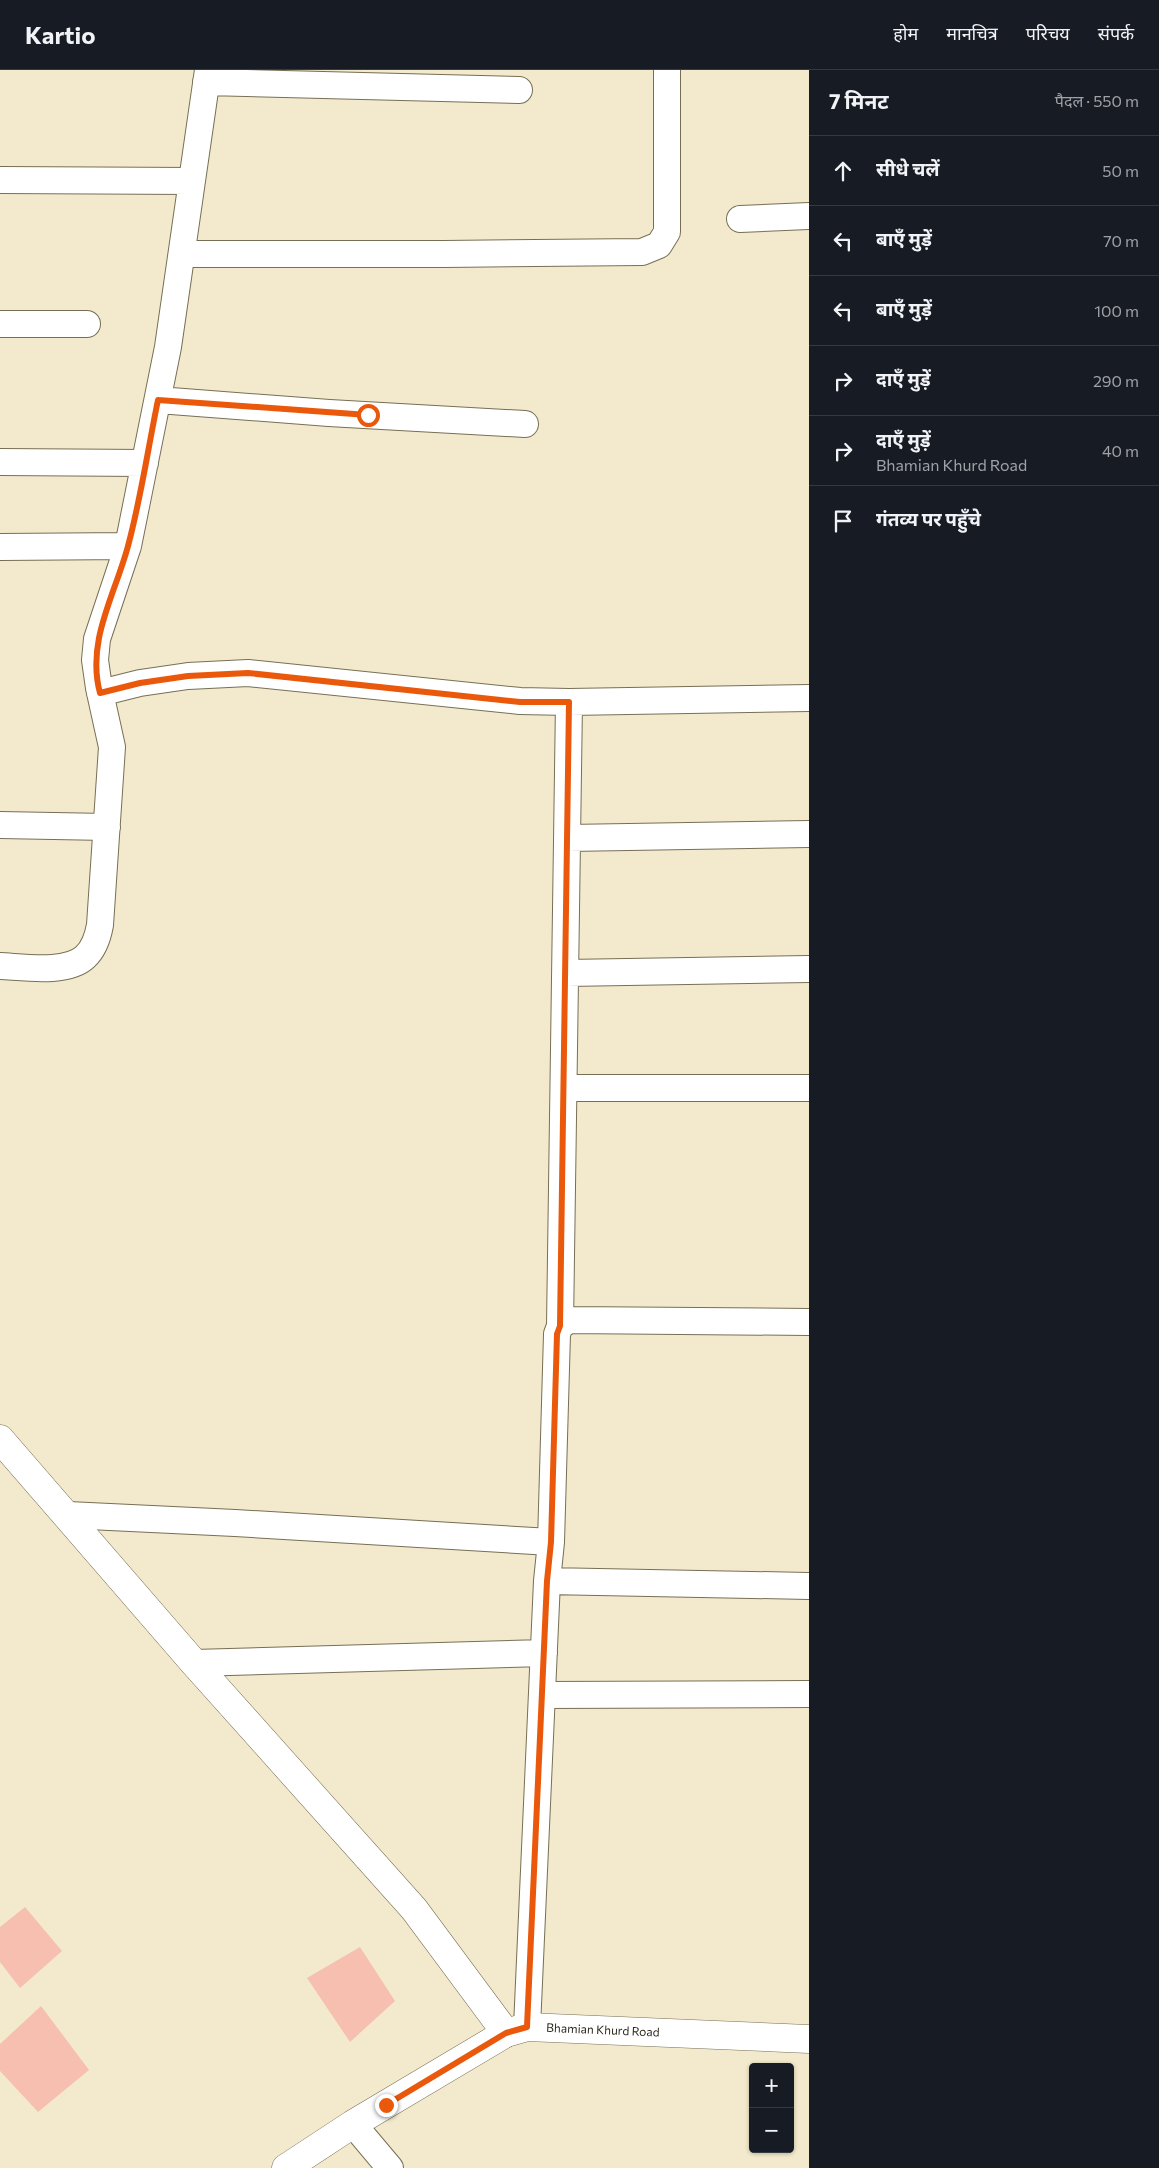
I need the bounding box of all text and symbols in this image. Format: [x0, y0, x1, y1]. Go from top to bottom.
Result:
text: Kartio [25, 20, 95, 49]
text: होम [893, 22, 918, 44]
text: मानचित्र [946, 22, 998, 44]
text: परिचय [1026, 22, 1070, 44]
text: संपर्क [1098, 22, 1134, 44]
text: 7 मिनट [829, 88, 889, 113]
text: पैदल · 550 m [1055, 91, 1139, 110]
icon: ahead [829, 157, 857, 185]
text: सीधे चलें [876, 157, 940, 180]
text: 50 m [1102, 161, 1139, 180]
icon: left [829, 227, 857, 255]
text: बाएँ मुड़ें [876, 227, 932, 250]
text: 70 m [1103, 231, 1139, 250]
icon: left [829, 297, 857, 325]
text: बाएँ मुड़ें [876, 297, 932, 320]
text: 100 m [1094, 301, 1139, 320]
icon: right [829, 367, 857, 395]
text: दाएँ मुड़ें [876, 367, 931, 390]
text: 290 m [1093, 371, 1139, 390]
route start [357, 404, 380, 427]
text: दाएँ मुड़ें [876, 428, 931, 451]
icon: right [829, 437, 857, 465]
text: 40 m [1102, 441, 1139, 460]
text: Bhamian Khurd Road [876, 455, 1027, 474]
icon: arrive [829, 507, 857, 535]
text: गंतव्य पर पहुँचे [876, 507, 981, 530]
street label: Bhamian Khurd Road [546, 2020, 660, 2039]
map controls [749, 2063, 794, 2153]
button: + [749, 2063, 794, 2108]
route end [375, 2094, 398, 2117]
button: − [749, 2108, 794, 2153]

